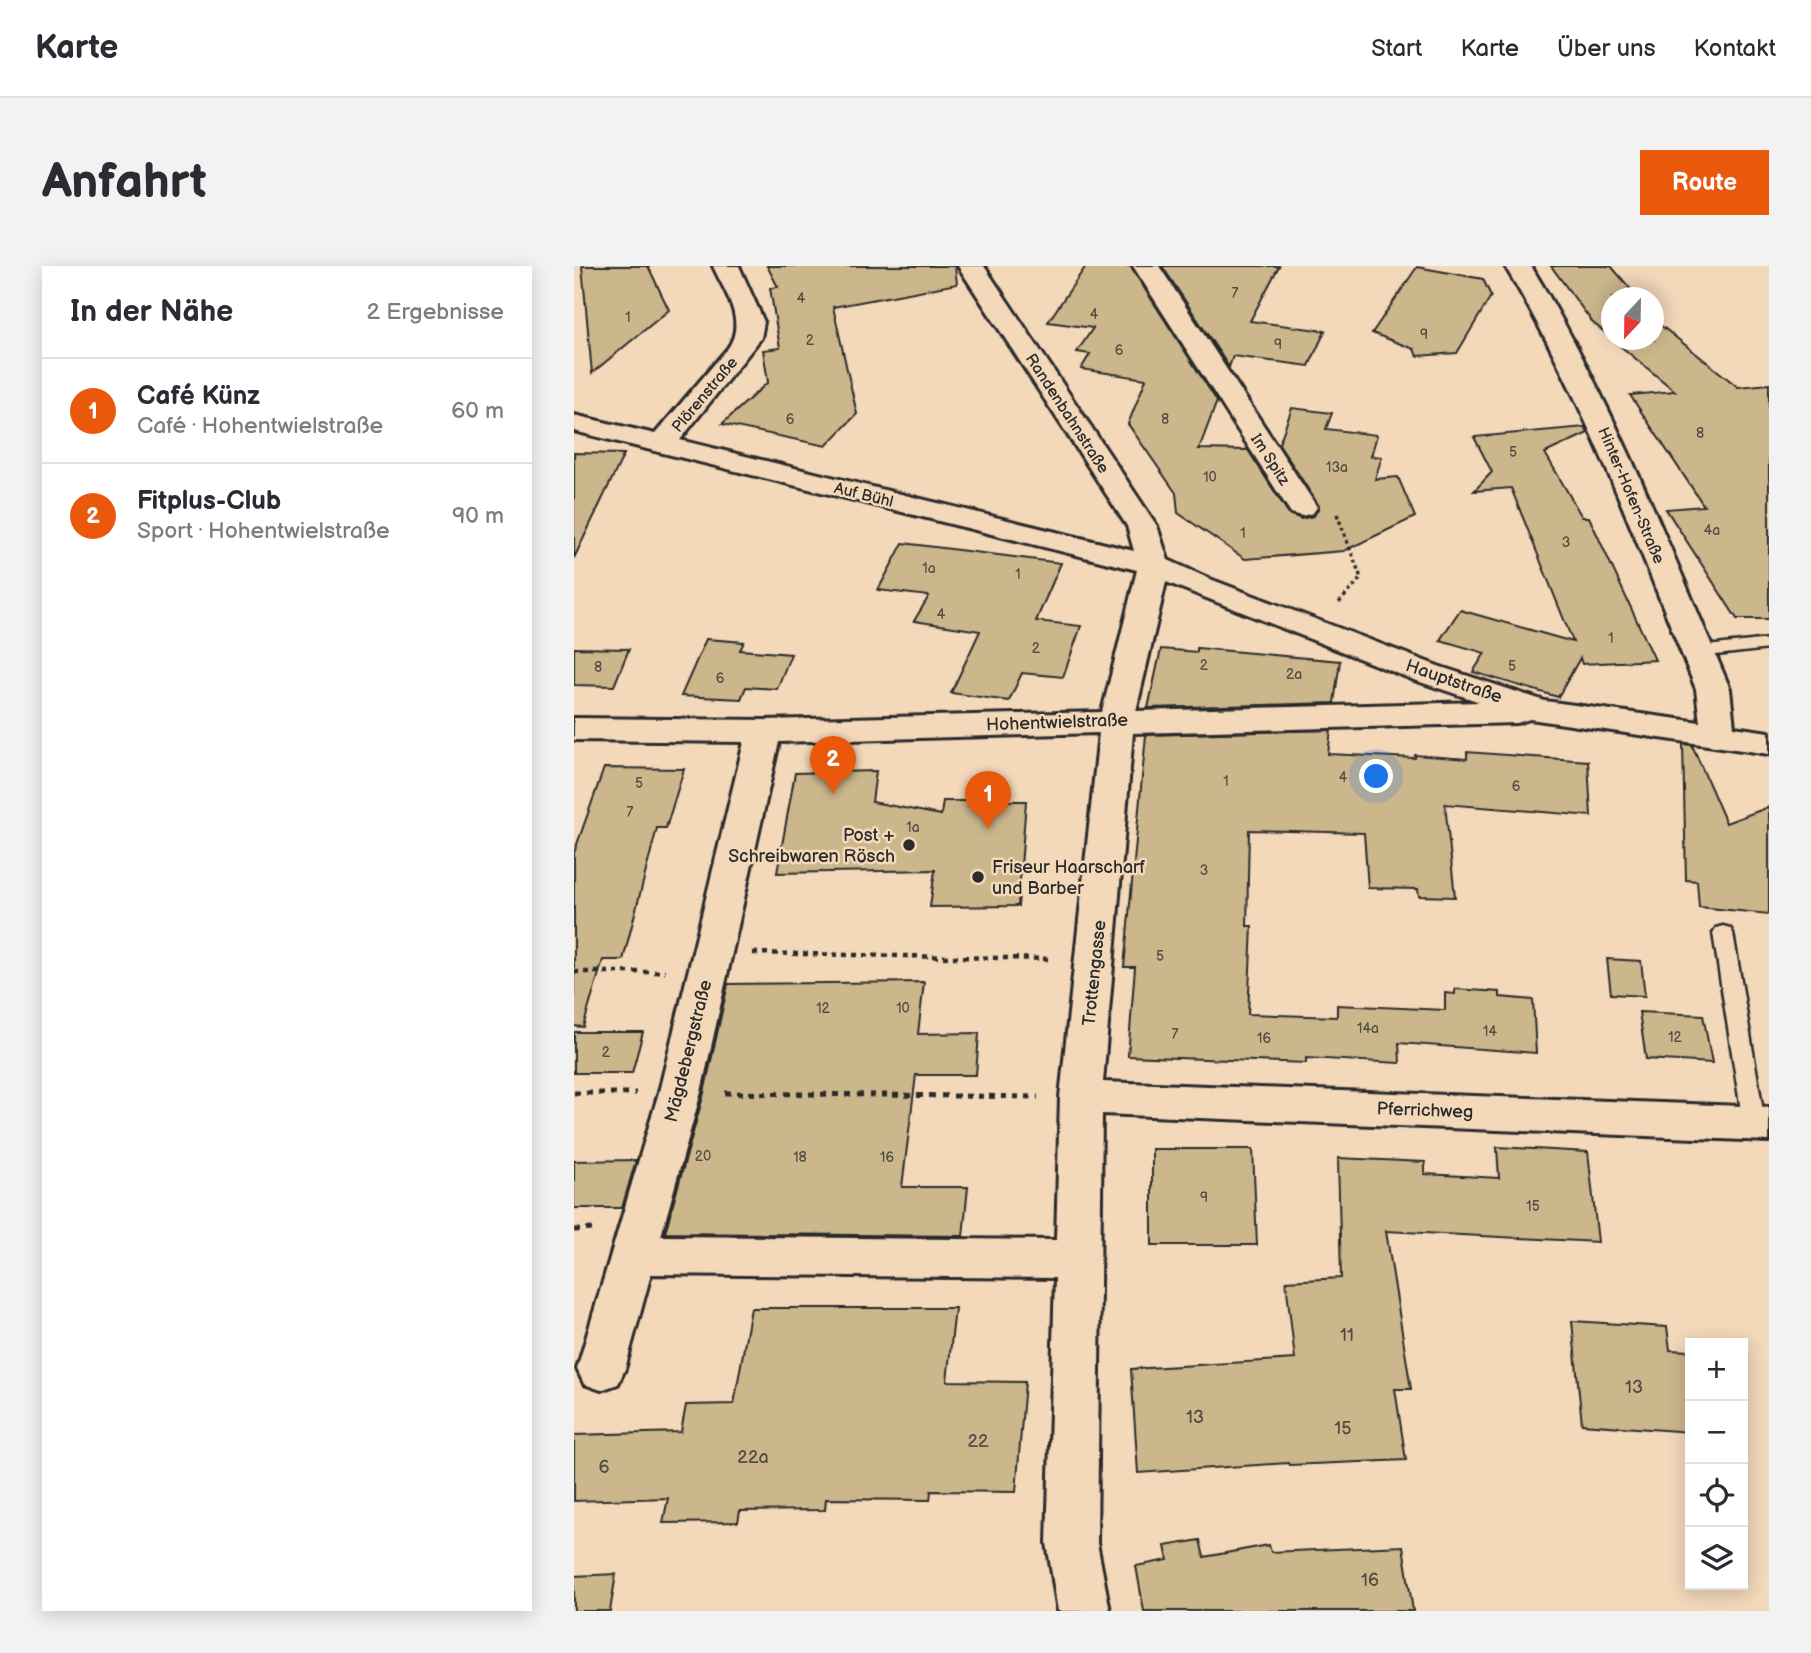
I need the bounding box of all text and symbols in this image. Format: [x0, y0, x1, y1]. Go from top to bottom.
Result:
text: Karte [35, 28, 118, 68]
text: Start [1371, 34, 1422, 63]
text: Karte [1460, 34, 1519, 63]
text: Über uns [1557, 34, 1656, 63]
text: Kontakt [1694, 34, 1776, 63]
button: Route [1640, 150, 1769, 215]
text: Anfahrt [42, 153, 207, 212]
house number: 7 [1232, 285, 1239, 302]
north arrow [1601, 287, 1664, 350]
house number: 4 [797, 290, 806, 307]
text: In der Nähe [70, 294, 233, 330]
text: 2 Ergebnisse [367, 298, 504, 326]
house number: 4 [1090, 306, 1099, 323]
house number: 1 [625, 309, 631, 326]
house number: 9 [1420, 326, 1428, 343]
house number: 2 [806, 332, 815, 349]
house number: 9 [1274, 336, 1282, 353]
house number: 6 [1115, 342, 1124, 359]
street label: Randenbahnstraße [1021, 350, 1113, 478]
street label: Plörenstraße [668, 353, 742, 436]
text: Café Künz [137, 381, 260, 412]
text: 1 [88, 397, 98, 425]
text: 60 m [451, 397, 504, 425]
house number: 6 [786, 411, 795, 428]
house number: 8 [1161, 411, 1169, 428]
text: Café · Hohentwielstraße [137, 412, 383, 440]
street label: Hinter-Hofen-Straße [1593, 424, 1668, 567]
house number: 8 [1696, 425, 1704, 442]
street label: Im Spitz [1246, 431, 1294, 489]
house number: 5 [1509, 444, 1517, 461]
house number: 13a [1326, 459, 1348, 476]
house number: 10 [1203, 469, 1217, 486]
street label: Auf Bühl [832, 479, 895, 512]
text: Fitplus-Club [137, 486, 281, 517]
text: 2 [86, 502, 100, 530]
text: 90 m [452, 502, 504, 530]
text: Sport · Hohentwielstraße [137, 517, 390, 545]
house number: 4a [1704, 522, 1720, 539]
house number: 1 [1240, 525, 1246, 542]
house number: 3 [1562, 534, 1570, 551]
house number: 1a [922, 560, 936, 577]
house number: 1 [1015, 566, 1021, 583]
house number: 4 [937, 606, 946, 623]
house number: 1 [1608, 630, 1614, 647]
house number: 2 [1032, 640, 1041, 657]
street label: Hauptstraße [1403, 655, 1505, 708]
house number: 2 [1200, 657, 1209, 674]
house number: 5 [1508, 658, 1516, 675]
house number: 8 [594, 659, 602, 676]
house number: 2a [1286, 666, 1302, 683]
house number: 6 [716, 670, 725, 687]
street label: Hohentwielstraße [986, 710, 1129, 735]
pin: 2 [810, 736, 856, 794]
your location [1359, 759, 1393, 793]
house number: 4 [1339, 769, 1348, 786]
pin: 1 [965, 771, 1011, 829]
house number: 1 [1223, 773, 1229, 790]
house number: 5 [635, 775, 643, 792]
house number: 6 [1512, 778, 1521, 795]
house number: 7 [627, 804, 634, 821]
house number: 1a [906, 819, 920, 836]
place label: Post + Schreibwaren Rösch [728, 825, 895, 867]
marker: Post + Schreibwaren Rösch [901, 837, 917, 853]
place label: Friseur Haarscharf und Barber [992, 857, 1146, 899]
house number: 3 [1200, 862, 1208, 879]
marker: Friseur Haarscharf und Barber [970, 869, 986, 885]
street label: Trottengasse [1078, 919, 1111, 1027]
house number: 5 [1156, 948, 1164, 965]
street label: Mägdebergstraße [661, 977, 716, 1124]
house number: 12 [816, 1000, 831, 1017]
house number: 10 [896, 1000, 910, 1017]
house number: 14a [1357, 1020, 1379, 1037]
house number: 14 [1483, 1023, 1497, 1040]
house number: 7 [1172, 1026, 1179, 1043]
house number: 12 [1668, 1029, 1683, 1046]
house number: 16 [1257, 1030, 1271, 1047]
house number: 2 [602, 1044, 611, 1061]
street label: Pferrichweg [1376, 1098, 1474, 1123]
house number: 20 [695, 1148, 711, 1165]
house number: 18 [793, 1149, 807, 1166]
house number: 16 [880, 1149, 894, 1166]
house number: 9 [1200, 1189, 1208, 1206]
house number: 15 [1526, 1198, 1540, 1215]
house number: 11 [1340, 1325, 1354, 1346]
map controls [1685, 1338, 1748, 1590]
button: + [1685, 1338, 1748, 1401]
house number: 13 [1625, 1377, 1643, 1398]
button: − [1685, 1401, 1748, 1464]
house number: 13 [1186, 1407, 1204, 1428]
house number: 15 [1334, 1418, 1352, 1439]
house number: 22 [967, 1431, 989, 1452]
house number: 22a [737, 1447, 769, 1468]
house number: 6 [599, 1457, 610, 1478]
button: locate [1685, 1464, 1748, 1527]
button: layers [1685, 1527, 1748, 1590]
house number: 16 [1361, 1570, 1379, 1591]

